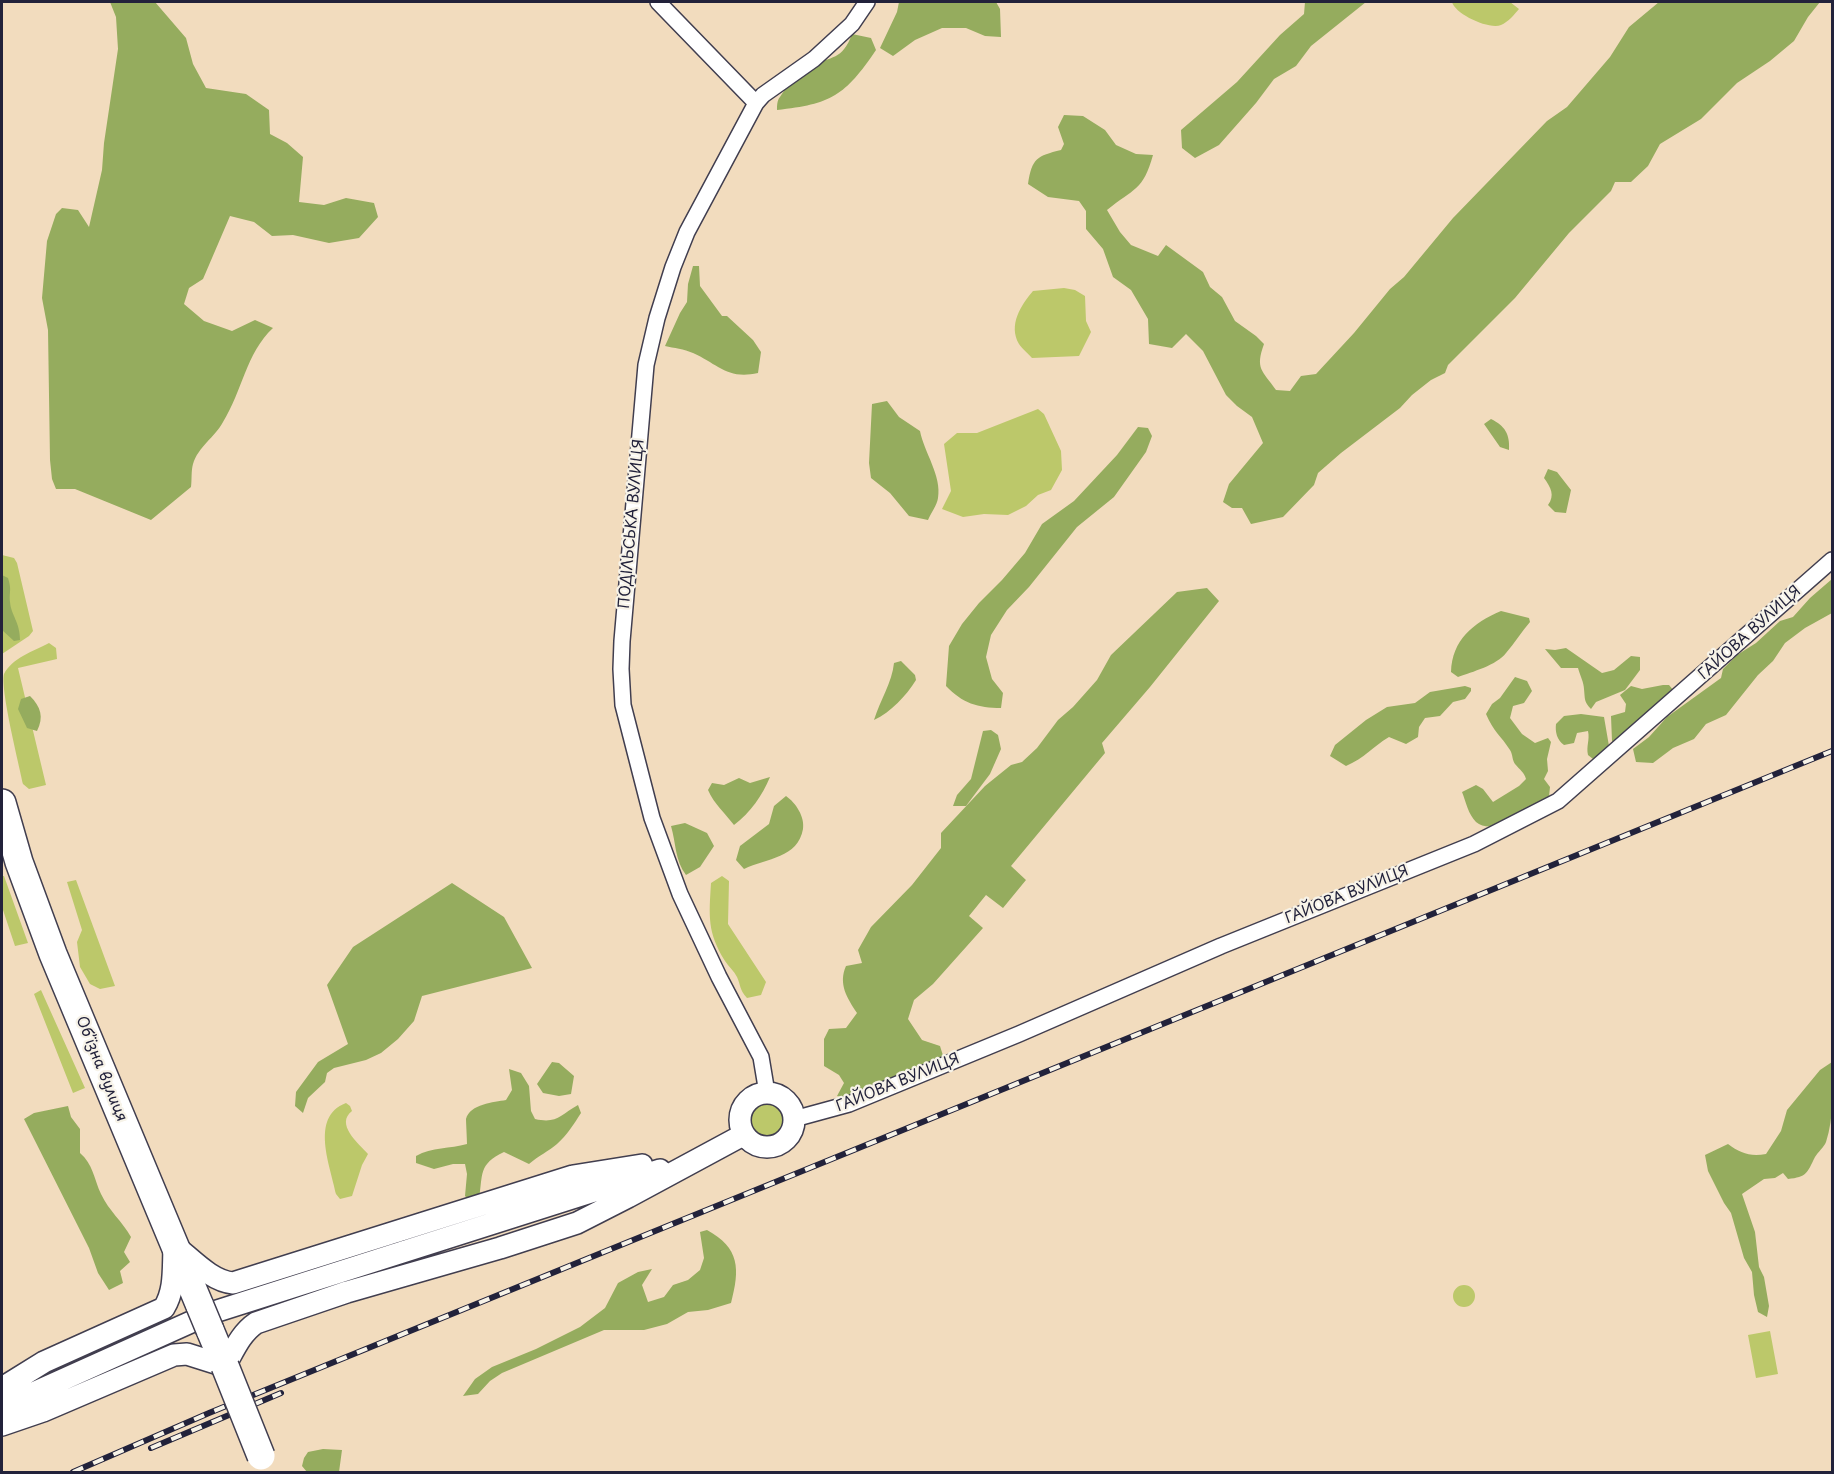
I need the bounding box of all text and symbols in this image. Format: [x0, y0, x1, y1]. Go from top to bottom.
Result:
street label: ПОДІЛЬСЬКА ВУЛИЦЯ [616, 438, 648, 610]
street label: ГАЙОВА ВУЛИЦЯ [1695, 582, 1805, 684]
street label: ГАЙОВА ВУЛИЦЯ [1283, 862, 1411, 928]
street label: Обʼїзна вулиця [72, 1014, 130, 1124]
street label: ГАЙОВА ВУЛИЦЯ [834, 1050, 962, 1116]

